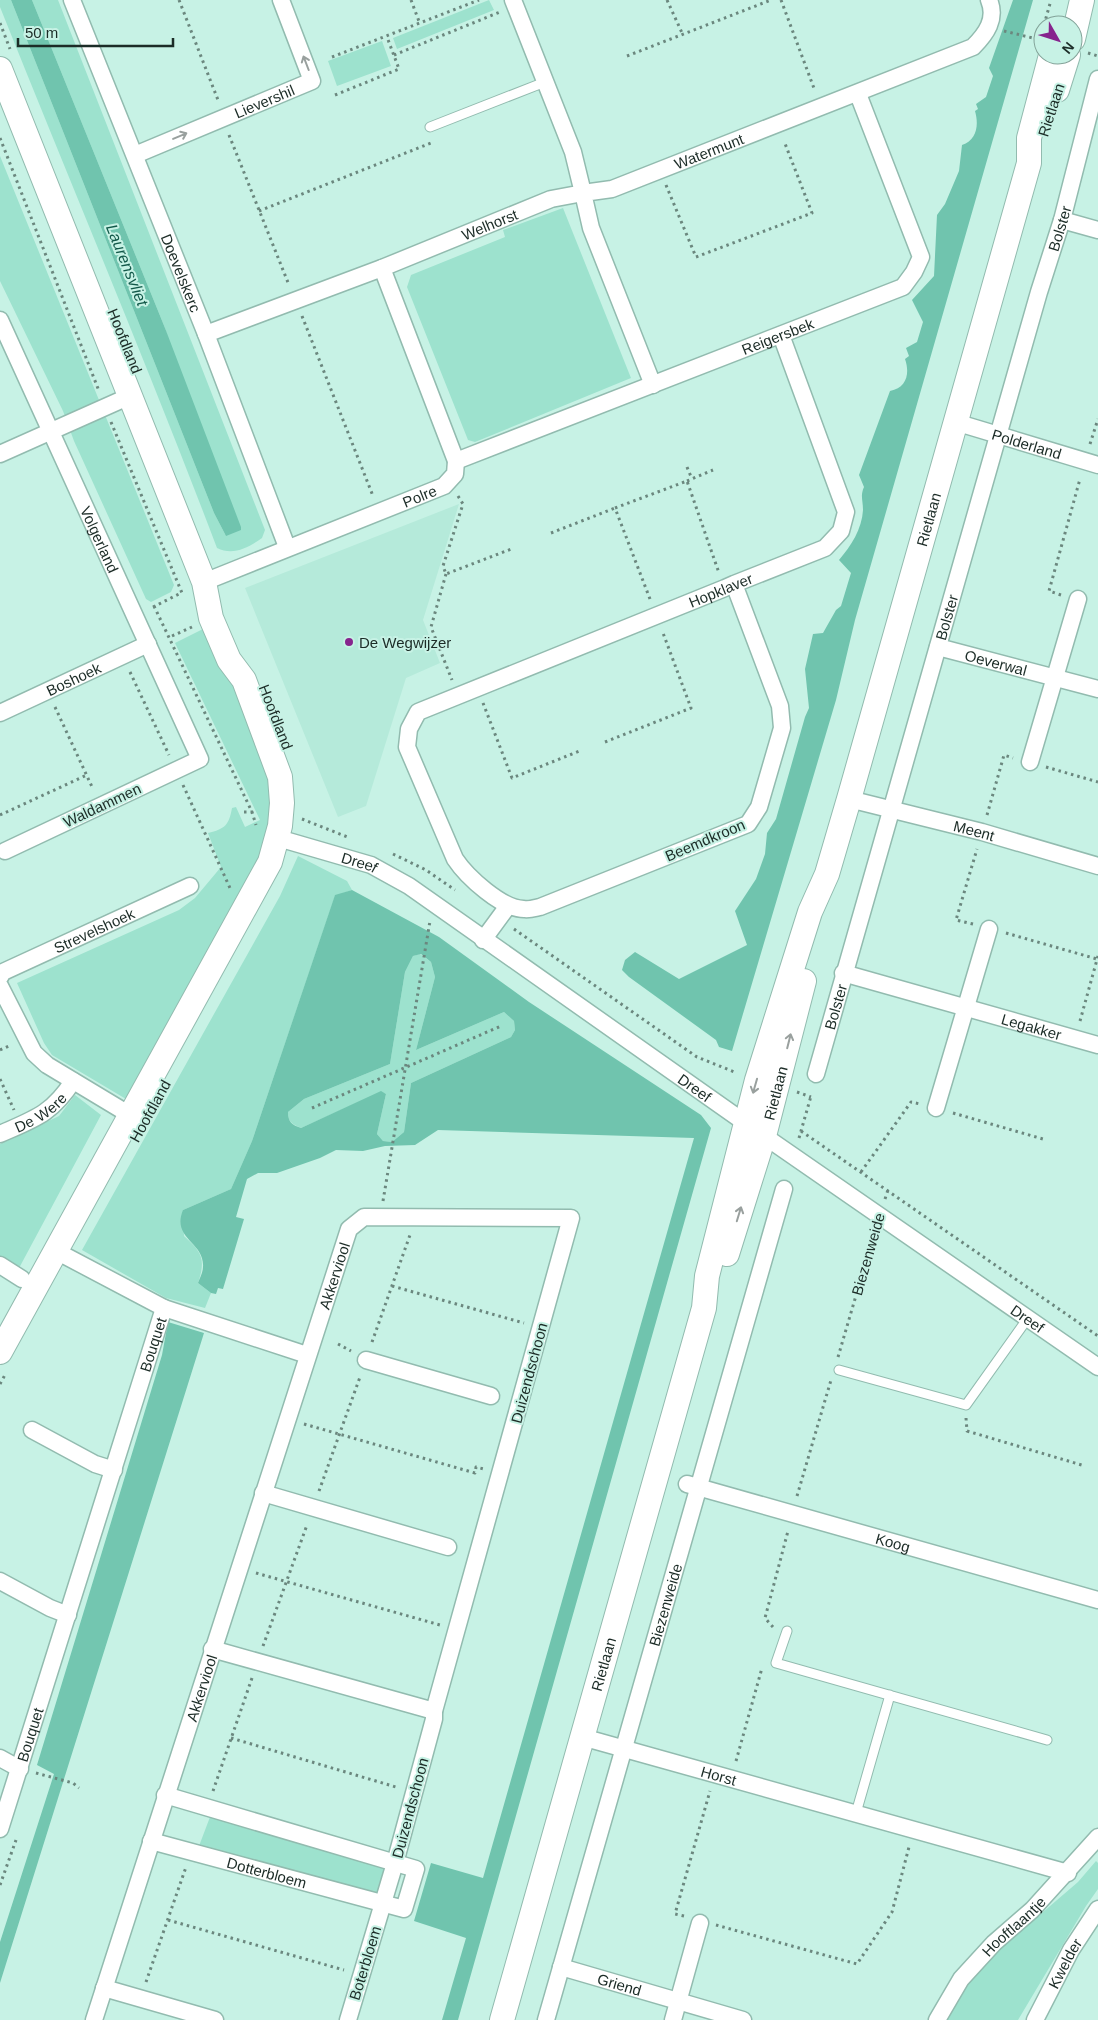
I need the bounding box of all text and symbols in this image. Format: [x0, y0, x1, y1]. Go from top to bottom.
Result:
scale bar [18, 15, 172, 47]
north arrow [1033, 15, 1083, 65]
text: 50 m [25, 24, 58, 41]
text: N [1059, 39, 1078, 57]
one-way arrow [301, 56, 310, 71]
street label: Lievershil [232, 81, 297, 121]
street label: Rietlaan [1034, 81, 1068, 139]
street label: Watermunt [672, 129, 747, 172]
one-way arrow [172, 131, 187, 140]
street label: Bolster [1044, 204, 1074, 253]
street label: Welhorst [459, 205, 521, 243]
water label: Laurensvliet [103, 222, 151, 309]
street label: Doevelskerc [158, 231, 205, 315]
street label: Hoofdland [104, 306, 146, 376]
street label: Reigersbek [739, 314, 816, 358]
street label: Polderland [990, 425, 1064, 462]
street label: Polre [400, 481, 439, 510]
street label: Rietlaan [912, 491, 944, 548]
street label: Volgerland [77, 504, 122, 575]
street label: Hopklaver [686, 569, 755, 610]
street label: Bolster [932, 592, 961, 642]
place label: De Wegwijzer [359, 634, 451, 651]
marker: De Wegwijzer [343, 636, 355, 648]
street label: Oeverwal [963, 646, 1029, 679]
street label: Boshoek [43, 659, 104, 699]
street label: Hoofdland [256, 682, 296, 752]
street label: Waldammen [61, 780, 143, 830]
street label: Beemdkroon [663, 816, 747, 864]
street label: Meent [952, 817, 997, 844]
street label: Dreef [340, 848, 382, 876]
street label: Strevelshoek [51, 904, 137, 956]
street label: Bolster [821, 982, 850, 1031]
street label: Legakker [1000, 1010, 1064, 1043]
one-way arrow [785, 1033, 794, 1049]
street label: Rietlaan [760, 1064, 790, 1122]
street label: Dreef [675, 1070, 715, 1105]
street label: Hoofdland [126, 1077, 174, 1145]
one-way arrow [749, 1077, 759, 1093]
street label: De Were [12, 1089, 70, 1135]
one-way arrow [735, 1206, 745, 1222]
street label: Biezenweide [848, 1211, 888, 1297]
street label: Akkerviool [315, 1240, 353, 1311]
street label: Dreef [1008, 1301, 1048, 1336]
street label: Bouquet [136, 1314, 169, 1374]
street label: Duizendschoon [507, 1321, 551, 1425]
street label: Koog [874, 1529, 912, 1555]
street label: Biezenweide [645, 1561, 685, 1648]
street label: Rietlaan [587, 1635, 619, 1693]
street label: Akkerviool [182, 1652, 220, 1723]
street label: Bouquet [13, 1705, 46, 1764]
street label: Duizendschoon [388, 1756, 432, 1860]
street label: Horst [699, 1762, 739, 1789]
street label: Dotterbloem [225, 1853, 309, 1891]
street label: Hooftlaantje [978, 1893, 1049, 1959]
street label: Boterbloem [346, 1924, 384, 2002]
street label: Kwelder [1044, 1935, 1085, 1991]
street label: Griend [596, 1970, 644, 1999]

